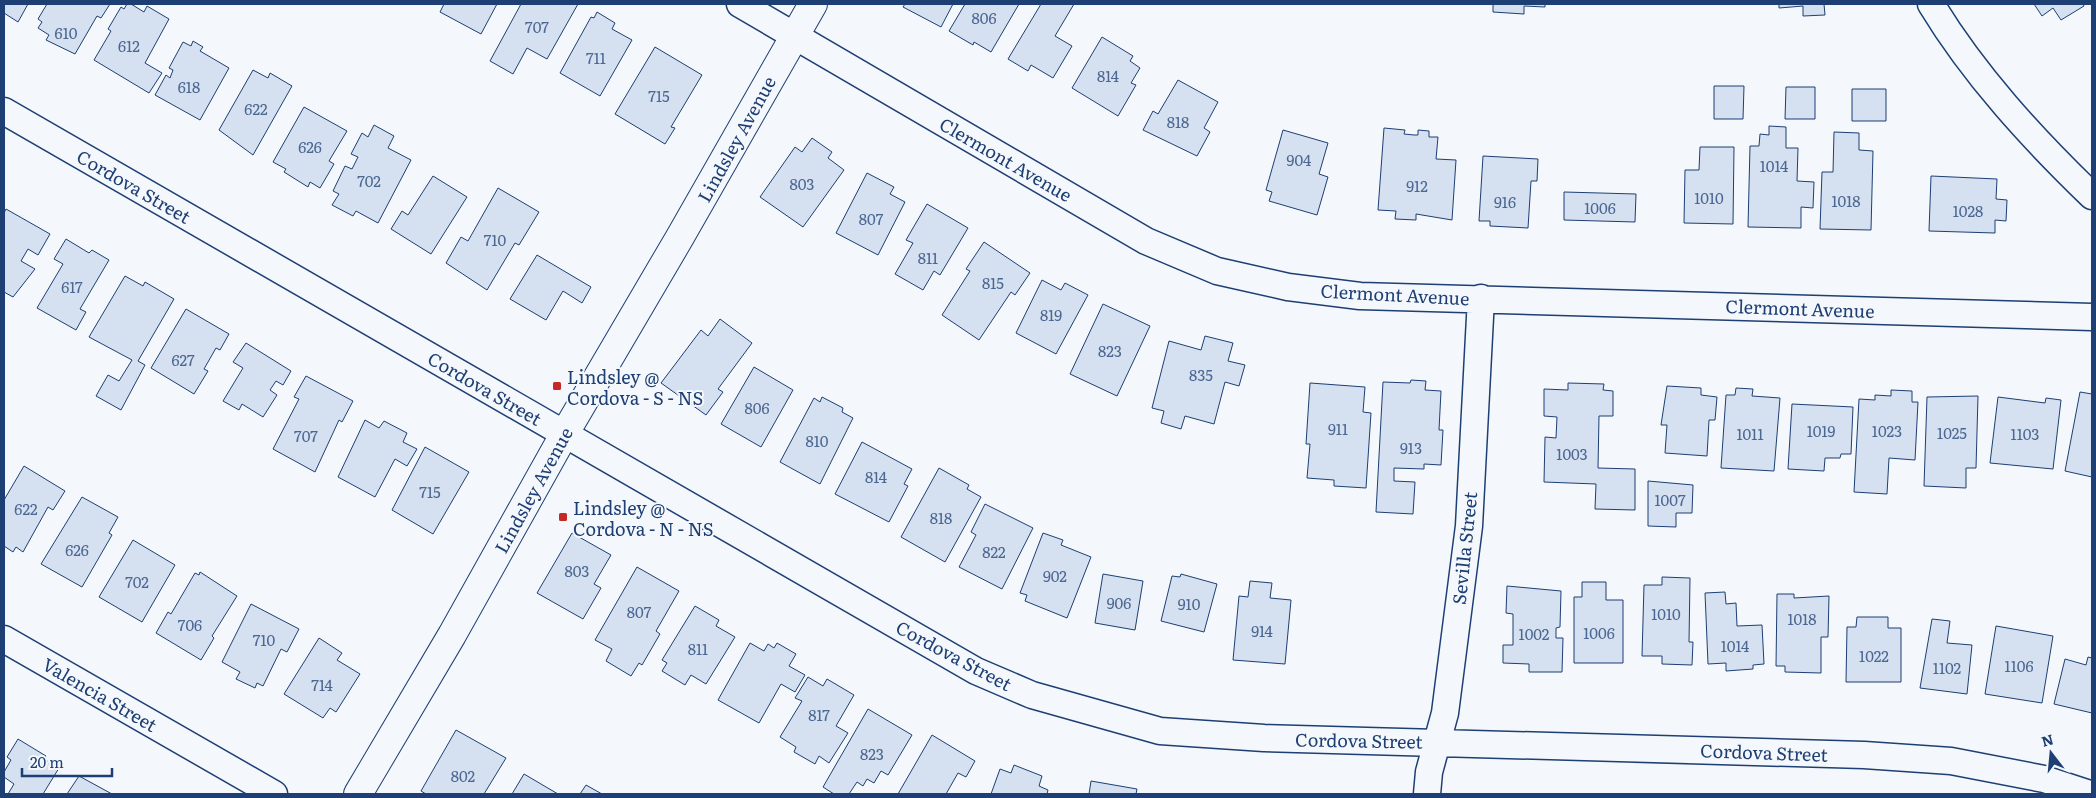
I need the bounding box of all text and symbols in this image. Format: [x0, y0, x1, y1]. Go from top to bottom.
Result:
house number: 806 [972, 6, 997, 29]
house number: 707 [525, 15, 549, 38]
house number: 610 [55, 21, 78, 44]
house number: 612 [118, 34, 140, 57]
house number: 711 [586, 46, 606, 69]
house number: 814 [1097, 64, 1119, 87]
street label: Lindsley Avenue [690, 71, 782, 207]
house number: 618 [178, 75, 200, 98]
house number: 715 [648, 84, 670, 107]
house number: 622 [244, 97, 268, 120]
street label: Clermont Avenue [935, 110, 1077, 208]
house number: 818 [1167, 110, 1189, 133]
house number: 626 [298, 135, 322, 158]
street label: Cordova Street [72, 142, 197, 230]
house number: 904 [1287, 148, 1311, 171]
house number: 1014 [1760, 154, 1788, 177]
house number: 702 [357, 169, 381, 192]
house number: 803 [790, 172, 814, 195]
house number: 912 [1406, 174, 1428, 197]
house number: 1010 [1694, 186, 1724, 209]
house number: 1018 [1831, 189, 1861, 212]
house number: 916 [1494, 190, 1516, 213]
house number: 1006 [1584, 196, 1616, 219]
house number: 1028 [1953, 199, 1983, 222]
house number: 807 [859, 207, 884, 230]
house number: 710 [484, 228, 507, 251]
house number: 811 [918, 246, 938, 269]
house number: 815 [982, 271, 1004, 294]
house number: 617 [61, 275, 83, 298]
street label: Clermont Avenue [1320, 277, 1470, 311]
street label: Clermont Avenue [1725, 292, 1875, 324]
house number: 819 [1040, 303, 1062, 326]
house number: 823 [1098, 339, 1122, 362]
street label: Cordova Street [423, 344, 548, 432]
house number: 627 [171, 348, 195, 371]
place label: Lindsley @ Cordova - S - NS [567, 363, 703, 411]
house number: 835 [1189, 363, 1213, 386]
marker: Lindsley @ Cordova - S - NS [551, 380, 563, 392]
house number: 806 [745, 396, 770, 419]
house number: 911 [1328, 417, 1348, 440]
house number: 1019 [1807, 419, 1836, 442]
house number: 1023 [1872, 419, 1902, 442]
house number: 1025 [1937, 421, 1967, 444]
street label: Lindsley Avenue [487, 422, 579, 558]
house number: 1011 [1737, 422, 1764, 445]
house number: 1103 [2011, 422, 2039, 445]
house number: 707 [294, 424, 318, 447]
house number: 810 [805, 429, 829, 452]
house number: 913 [1400, 436, 1422, 459]
house number: 1003 [1556, 442, 1588, 465]
house number: 814 [865, 465, 887, 488]
house number: 715 [419, 480, 441, 503]
house number: 1007 [1654, 488, 1686, 511]
street label: Sevilla Street [1445, 490, 1483, 606]
place label: Lindsley @ Cordova - N - NS [573, 494, 713, 542]
house number: 622 [14, 497, 38, 520]
house number: 818 [930, 506, 952, 529]
marker: Lindsley @ Cordova - N - NS [557, 511, 569, 523]
house number: 626 [65, 538, 89, 561]
house number: 822 [982, 540, 1006, 563]
house number: 803 [565, 559, 589, 582]
house number: 902 [1043, 564, 1067, 587]
house number: 702 [125, 570, 149, 593]
house number: 906 [1107, 591, 1131, 614]
house number: 910 [1178, 592, 1201, 615]
house number: 807 [627, 600, 652, 623]
house number: 1010 [1651, 602, 1681, 625]
house number: 1018 [1787, 607, 1817, 630]
house number: 706 [178, 613, 202, 636]
street label: Cordova Street [891, 613, 1017, 697]
house number: 914 [1251, 619, 1273, 642]
house number: 1006 [1583, 621, 1615, 644]
house number: 1002 [1519, 622, 1550, 645]
house number: 710 [253, 628, 276, 651]
house number: 1014 [1721, 634, 1749, 657]
house number: 811 [688, 637, 708, 660]
house number: 1022 [1859, 644, 1889, 667]
street label: Valencia Street [38, 650, 163, 738]
house number: 1106 [2005, 654, 2033, 677]
house number: 1102 [1933, 656, 1962, 679]
house number: 714 [311, 673, 333, 696]
house number: 817 [808, 703, 830, 726]
street label: Cordova Street [1295, 725, 1424, 755]
north arrow [2026, 728, 2076, 778]
text: N [2039, 728, 2056, 751]
street label: Cordova Street [1700, 736, 1829, 768]
house number: 823 [860, 742, 884, 765]
scale bar [22, 746, 112, 778]
text: 20 m [30, 750, 64, 773]
house number: 802 [451, 764, 476, 787]

